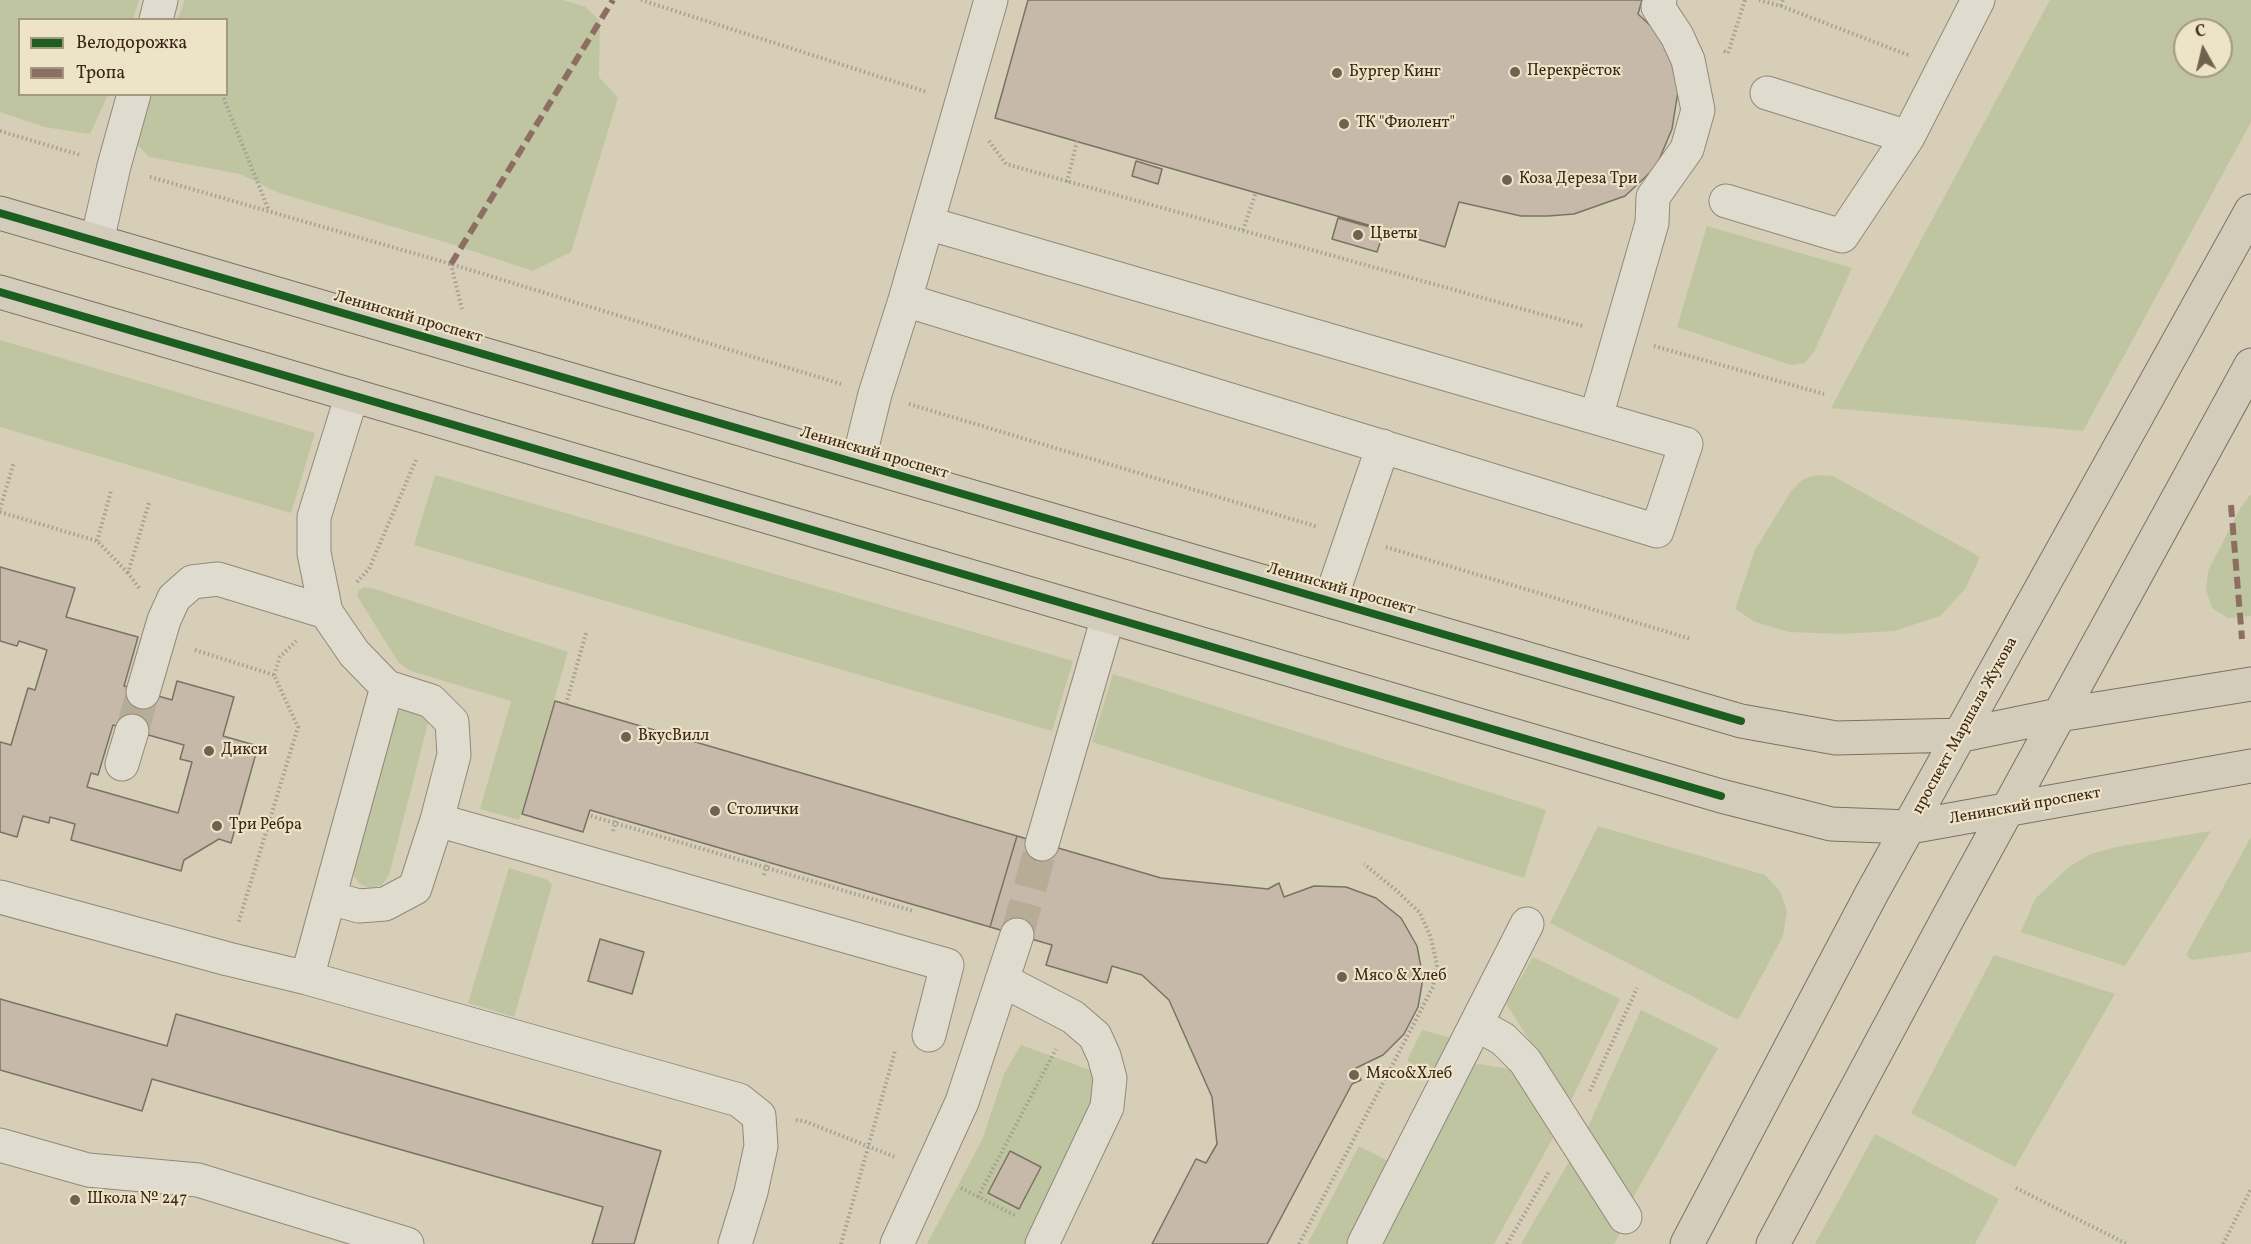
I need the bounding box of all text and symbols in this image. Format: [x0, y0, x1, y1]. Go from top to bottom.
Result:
legend [18, 18, 228, 96]
north arrow [2173, 18, 2233, 78]
text: С [2194, 21, 2207, 44]
text: Велодорожка [76, 31, 187, 56]
text: Тропа [76, 61, 125, 86]
place label: Перекрёсток [1527, 62, 1621, 82]
place label: Бургер Кинг [1349, 63, 1441, 83]
marker: Перекрёсток [1508, 65, 1522, 79]
marker: Бургер Кинг [1330, 66, 1344, 80]
place label: ТК "Фиолент" [1356, 114, 1455, 134]
marker: ТК "Фиолент" [1337, 117, 1351, 131]
place label: Коза Дереза Три [1519, 170, 1637, 190]
marker: Коза Дереза Три [1500, 173, 1514, 187]
place label: Цветы [1370, 225, 1418, 245]
marker: Цветы [1351, 228, 1365, 242]
street label: Ленинский проспект [332, 288, 484, 348]
street label: Ленинский проспект [798, 424, 950, 484]
street label: Ленинский проспект [1265, 560, 1417, 620]
street label: проспект Маршала Жукова [1909, 634, 2023, 818]
place label: ВкусВилл [638, 727, 709, 747]
marker: ВкусВилл [619, 730, 633, 744]
place label: Дикси [221, 741, 268, 761]
marker: Дикси [202, 744, 216, 758]
street label: Ленинский проспект [1948, 784, 2102, 830]
place label: Столички [727, 801, 799, 821]
marker: Столички [708, 804, 722, 818]
place label: Три Ребра [229, 816, 302, 836]
marker: Три Ребра [210, 819, 224, 833]
place label: Мясо & Хлеб [1354, 967, 1447, 987]
marker: Мясо & Хлеб [1335, 970, 1349, 984]
place label: Мясо&Хлеб [1366, 1065, 1452, 1085]
marker: Мясо&Хлеб [1347, 1068, 1361, 1082]
place label: Школа № 247 [87, 1190, 187, 1210]
marker: Школа № 247 [68, 1193, 82, 1207]

